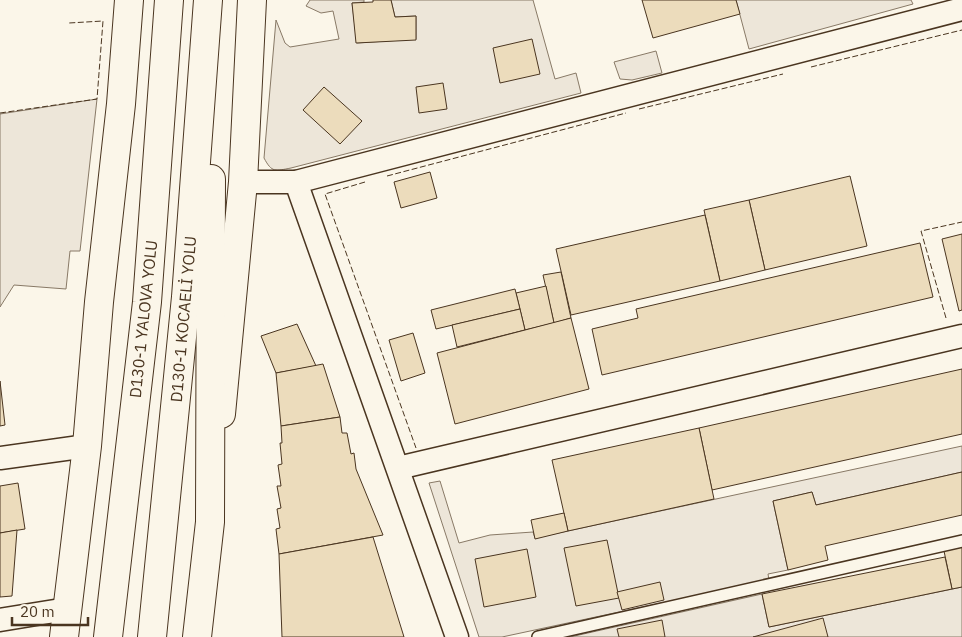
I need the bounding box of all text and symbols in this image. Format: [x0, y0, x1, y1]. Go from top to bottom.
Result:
street label: D130-1 KOCAELİ YOLU [166, 235, 200, 403]
street label: D130-1 YALOVA YOLU [125, 239, 161, 399]
scale bar [12, 594, 89, 626]
text: 20 m [20, 602, 55, 621]

